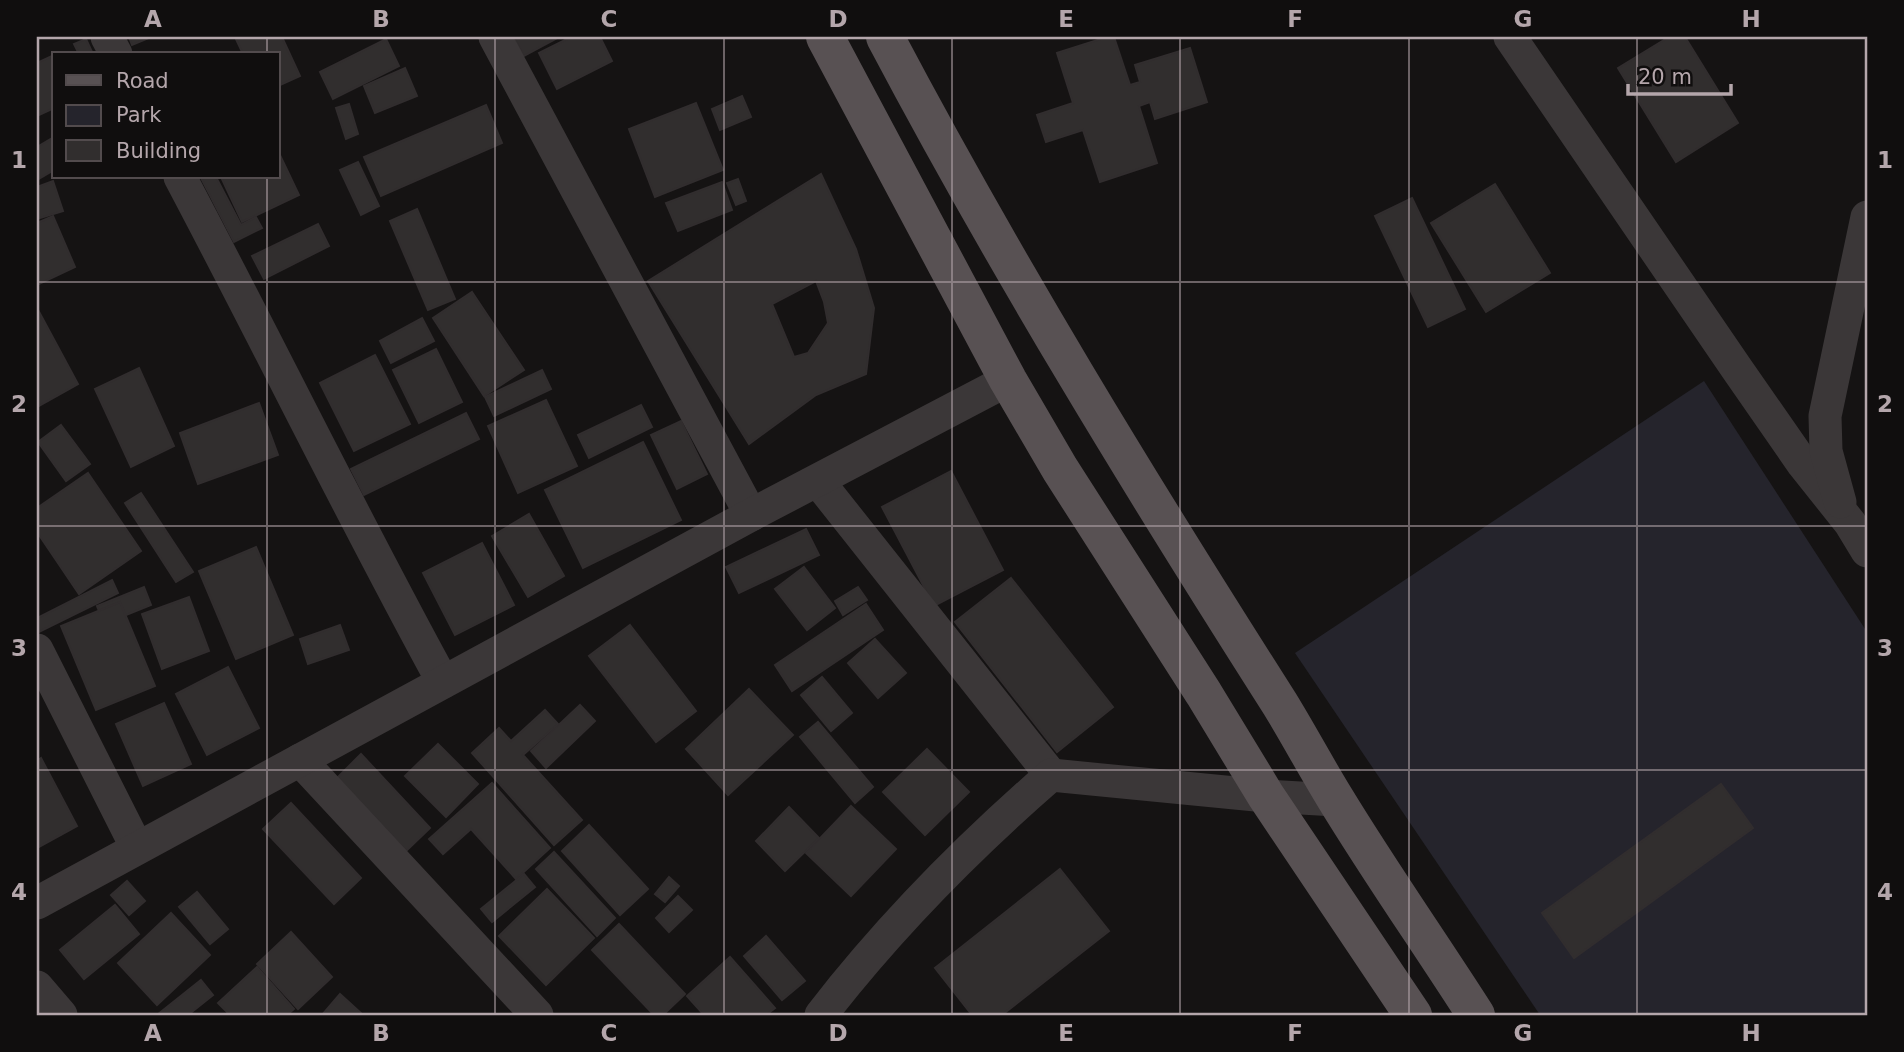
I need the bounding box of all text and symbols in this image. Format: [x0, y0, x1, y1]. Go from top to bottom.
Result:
text: A [144, 6, 162, 32]
text: B [372, 6, 390, 32]
text: C [601, 6, 617, 32]
text: D [828, 6, 848, 32]
text: E [1058, 6, 1074, 32]
text: F [1287, 6, 1303, 32]
text: G [1514, 6, 1532, 32]
text: H [1741, 6, 1761, 32]
legend [52, 52, 280, 178]
scale bar [1628, 52, 1731, 96]
text: 20 m [1638, 65, 1692, 89]
text: Road [116, 69, 169, 93]
text: Park [116, 103, 162, 127]
text: Building [116, 139, 201, 163]
text: 1 [11, 147, 27, 173]
text: 1 [1877, 147, 1893, 173]
text: 2 [11, 391, 27, 417]
text: 2 [1877, 391, 1893, 417]
text: 3 [11, 635, 27, 661]
text: 3 [1877, 635, 1893, 661]
text: 4 [11, 879, 27, 905]
text: 4 [1877, 879, 1893, 905]
text: A [144, 1020, 162, 1046]
text: B [372, 1020, 390, 1046]
text: C [601, 1020, 617, 1046]
text: D [828, 1020, 848, 1046]
text: E [1058, 1020, 1074, 1046]
text: F [1287, 1020, 1303, 1046]
text: G [1514, 1020, 1532, 1046]
text: H [1741, 1020, 1761, 1046]

